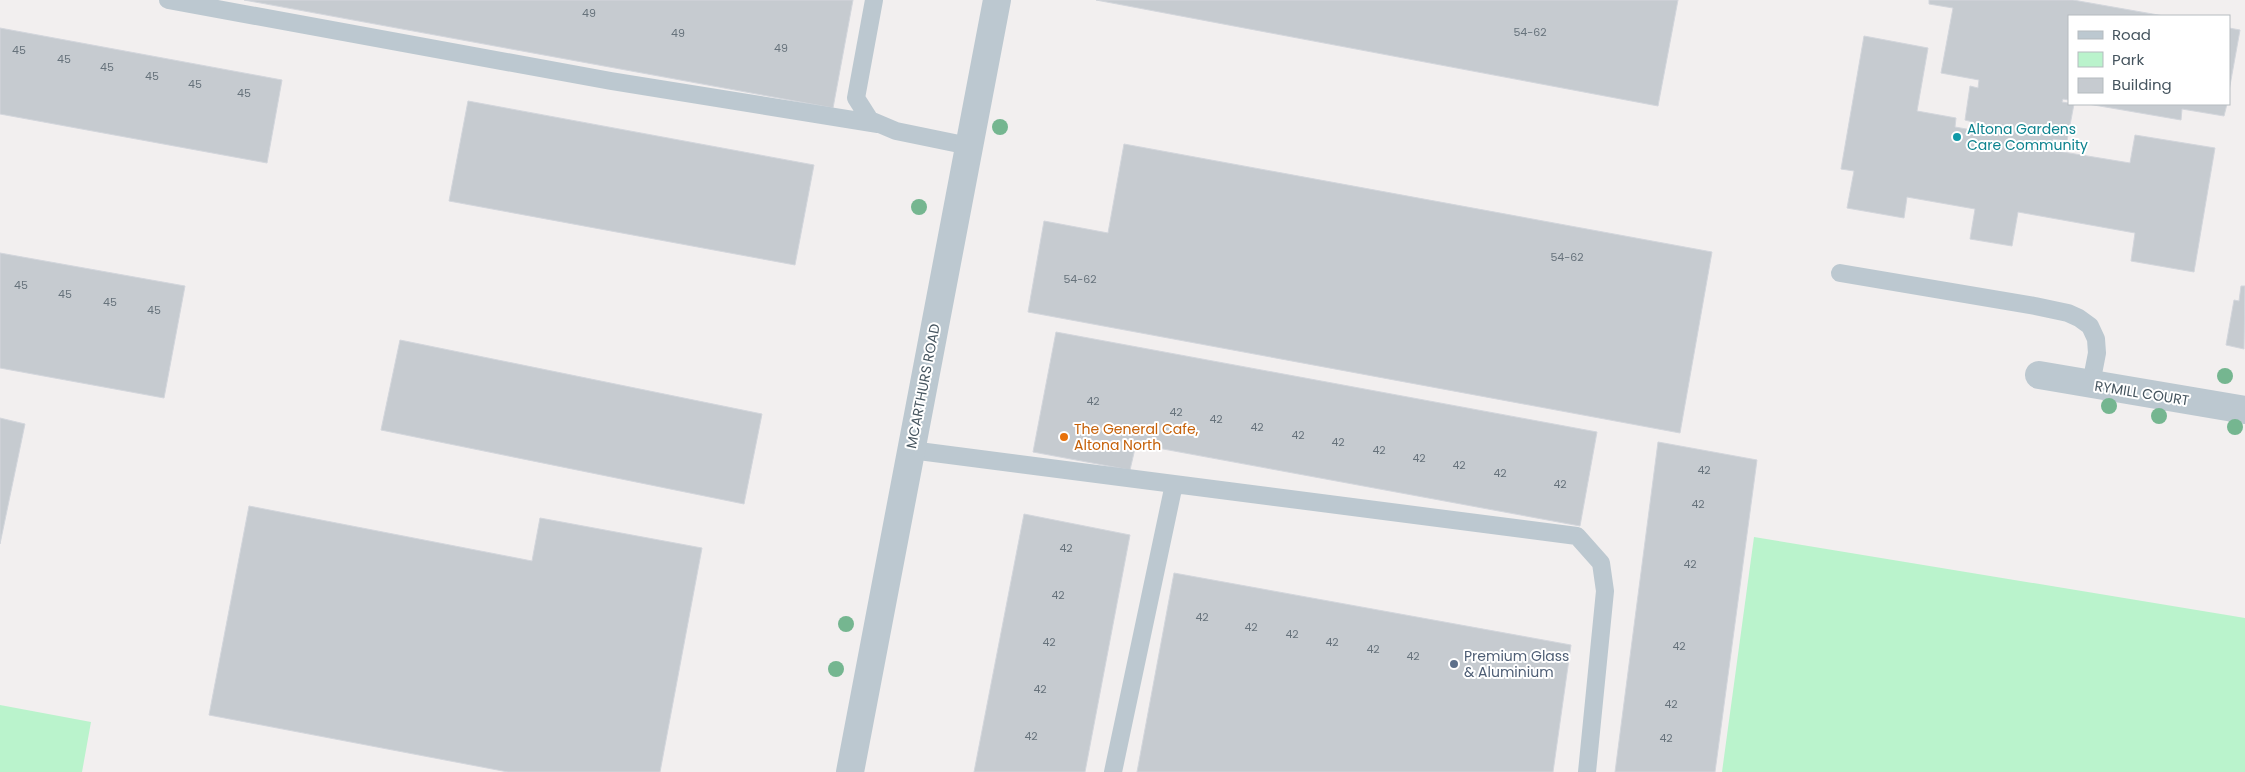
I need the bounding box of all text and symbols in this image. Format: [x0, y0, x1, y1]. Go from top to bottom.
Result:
house number: 49 [582, 5, 596, 21]
legend [2068, 15, 2230, 105]
house number: 54-62 [1513, 24, 1547, 40]
text: Road [2112, 24, 2151, 45]
house number: 49 [671, 25, 685, 41]
house number: 49 [774, 40, 788, 56]
house number: 45 [12, 42, 26, 58]
text: Park [2112, 49, 2144, 70]
house number: 45 [57, 51, 71, 67]
house number: 45 [100, 59, 114, 75]
house number: 45 [145, 68, 159, 84]
text: Building [2112, 74, 2172, 95]
house number: 45 [188, 76, 202, 92]
house number: 45 [237, 85, 251, 101]
place label: Altona Gardens Care Community [1967, 119, 2088, 155]
marker: Altona Gardens Care Community [1951, 131, 1963, 143]
house number: 54-62 [1550, 249, 1584, 265]
house number: 54-62 [1063, 271, 1097, 287]
house number: 45 [14, 277, 28, 293]
house number: 45 [58, 286, 72, 302]
house number: 45 [103, 294, 117, 310]
house number: 45 [147, 302, 161, 318]
street label: MCARTHURS ROAD [901, 322, 945, 450]
street label: RYMILL COURT [2093, 376, 2191, 410]
house number: 42 [1086, 393, 1100, 409]
house number: 42 [1169, 404, 1183, 420]
house number: 42 [1209, 411, 1223, 427]
place label: The General Cafe, Altona North [1074, 419, 1199, 455]
house number: 42 [1250, 419, 1264, 435]
house number: 42 [1291, 427, 1305, 443]
marker: The General Cafe, Altona North [1058, 431, 1070, 443]
house number: 42 [1331, 434, 1345, 450]
house number: 42 [1372, 442, 1386, 458]
house number: 42 [1412, 450, 1426, 466]
house number: 42 [1452, 457, 1466, 473]
house number: 42 [1697, 462, 1711, 478]
house number: 42 [1493, 465, 1507, 481]
house number: 42 [1553, 476, 1567, 492]
house number: 42 [1691, 496, 1705, 512]
house number: 42 [1059, 540, 1073, 556]
house number: 42 [1683, 556, 1697, 572]
house number: 42 [1051, 587, 1065, 603]
house number: 42 [1195, 609, 1209, 625]
house number: 42 [1244, 619, 1258, 635]
house number: 42 [1285, 626, 1299, 642]
house number: 42 [1042, 634, 1056, 650]
house number: 42 [1325, 634, 1339, 650]
house number: 42 [1672, 638, 1686, 654]
house number: 42 [1366, 641, 1380, 657]
place label: Premium Glass & Aluminium [1464, 646, 1569, 682]
house number: 42 [1406, 648, 1420, 664]
marker: Premium Glass & Aluminium [1448, 658, 1460, 670]
house number: 42 [1033, 681, 1047, 697]
house number: 42 [1664, 696, 1678, 712]
house number: 42 [1024, 728, 1038, 744]
house number: 42 [1659, 730, 1673, 746]

